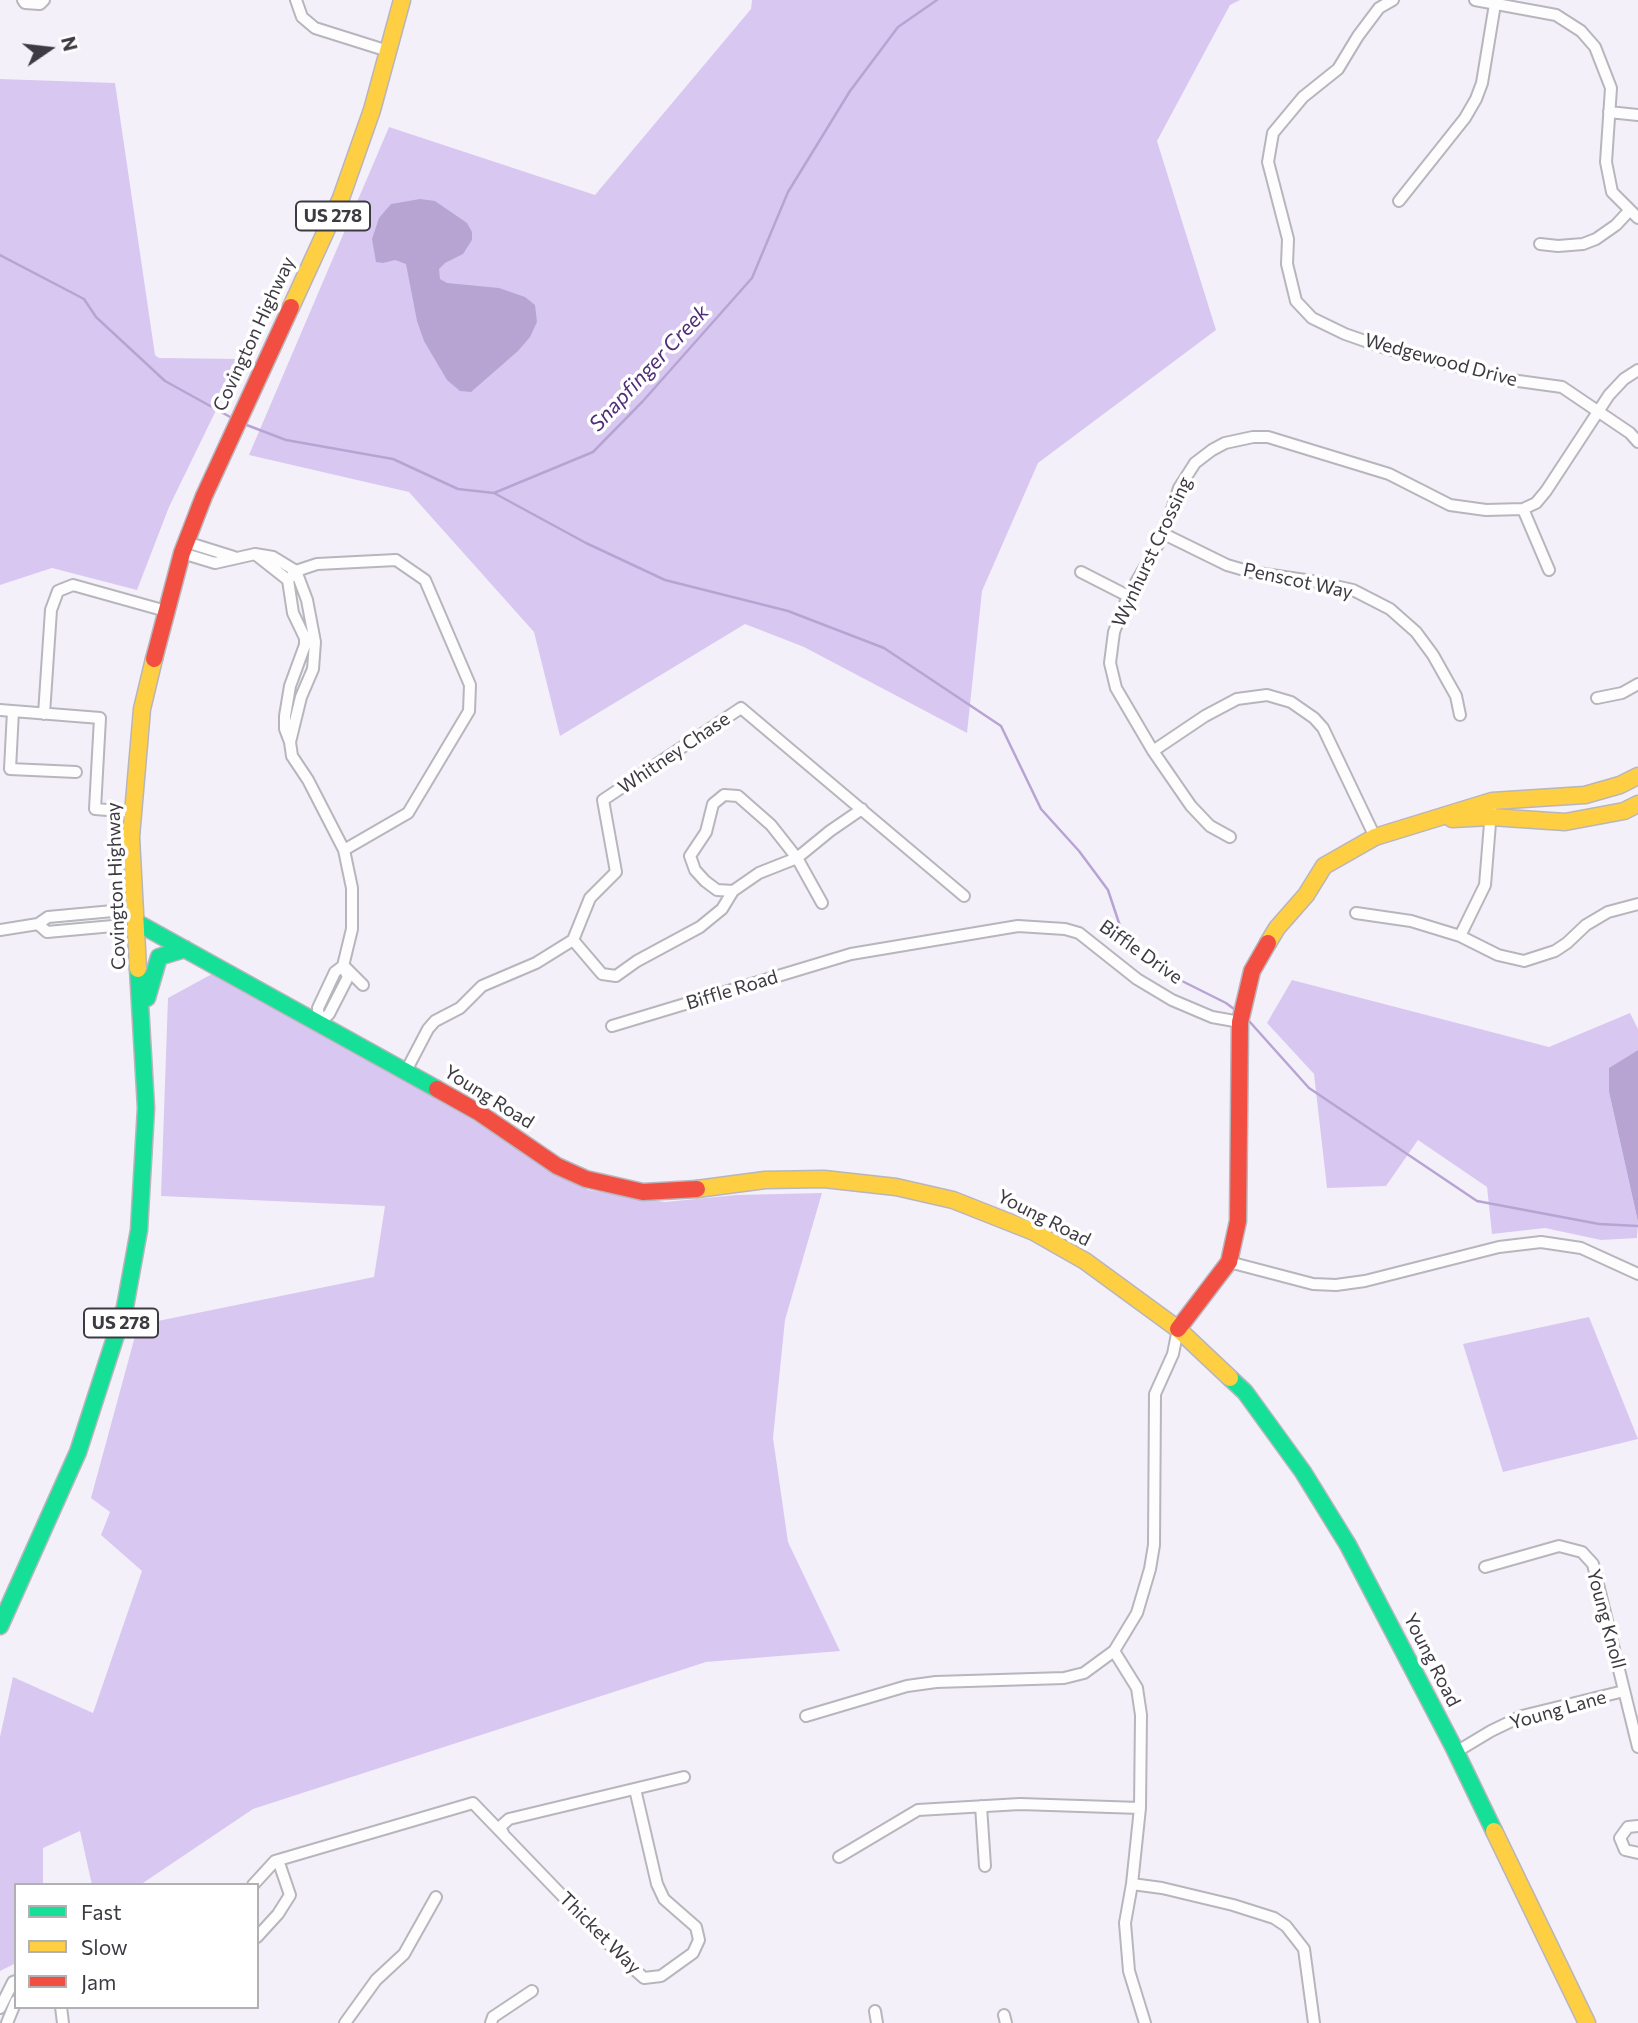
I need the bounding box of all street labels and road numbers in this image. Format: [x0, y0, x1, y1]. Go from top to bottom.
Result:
road number: US 278 [296, 202, 370, 230]
street label: Covington Highway [208, 253, 300, 415]
street label: Wedgewood Drive [1362, 329, 1520, 391]
street label: Wynhurst Crossing [1107, 473, 1197, 631]
street label: Penscot Way [1241, 558, 1355, 604]
street label: Whitney Chase [614, 707, 734, 799]
street label: Covington Highway [102, 802, 130, 970]
street label: Biffle Drive [1095, 915, 1187, 989]
street label: Biffle Road [683, 965, 781, 1015]
street label: Young Road [440, 1060, 538, 1134]
street label: Young Road [993, 1185, 1095, 1251]
road number: US 278 [84, 1308, 158, 1338]
street label: Young Knoll [1582, 1567, 1630, 1671]
street label: Young Road [1399, 1609, 1465, 1711]
street label: Young Lane [1507, 1685, 1609, 1735]
street label: Thicket Way [554, 1887, 646, 1979]

